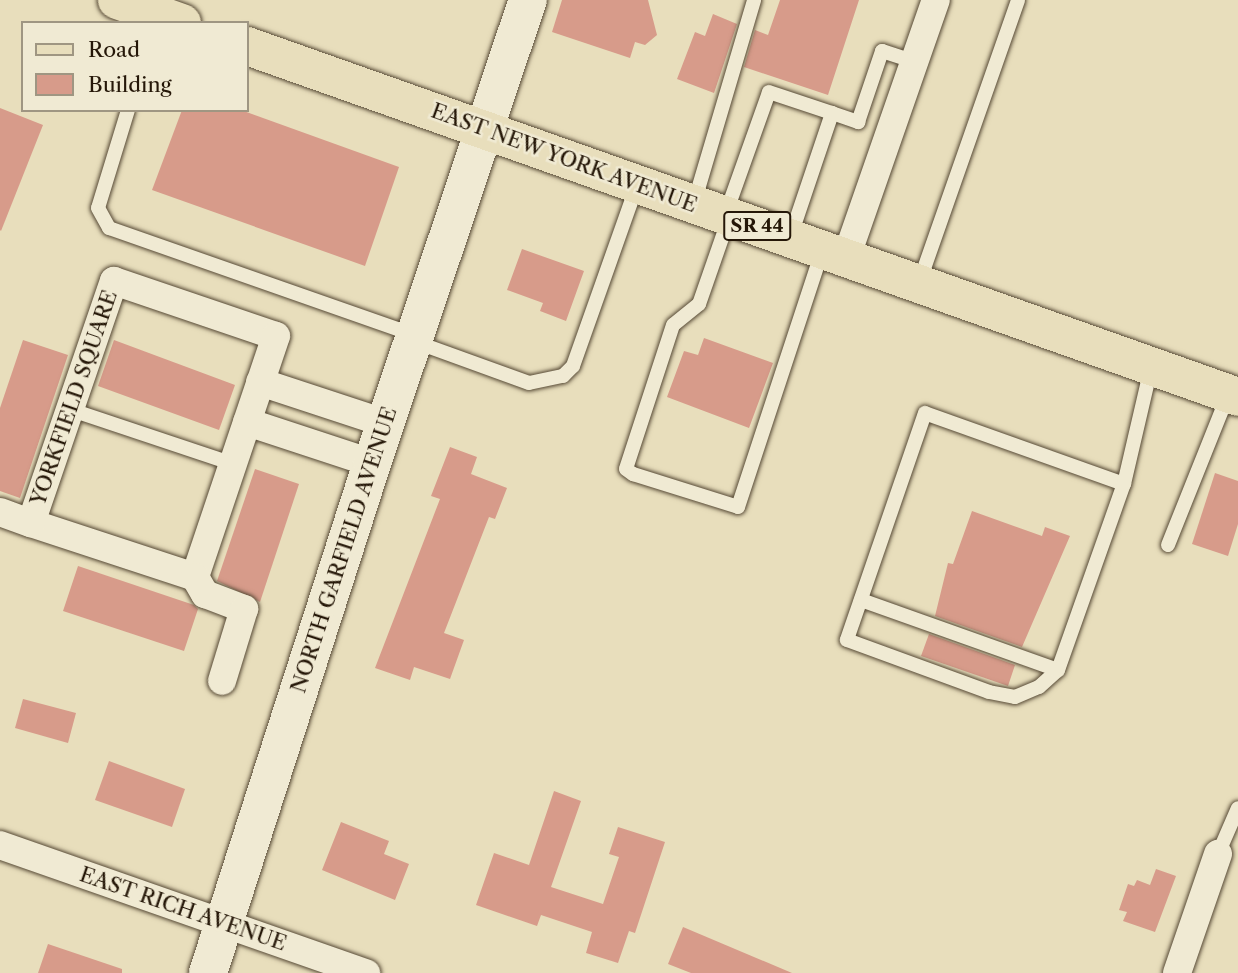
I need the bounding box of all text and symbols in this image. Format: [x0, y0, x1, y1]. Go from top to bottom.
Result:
legend [21, 21, 248, 112]
text: Road [88, 37, 140, 62]
text: Building [88, 72, 172, 97]
street label: EAST NEW YORK AVENUE [426, 98, 702, 218]
road number: SR 44 [722, 210, 792, 242]
street label: YORKFIELD SQUARE [25, 287, 123, 509]
street label: NORTH GARFIELD AVENUE [286, 403, 402, 697]
street label: EAST RICH AVENUE [76, 862, 290, 956]

